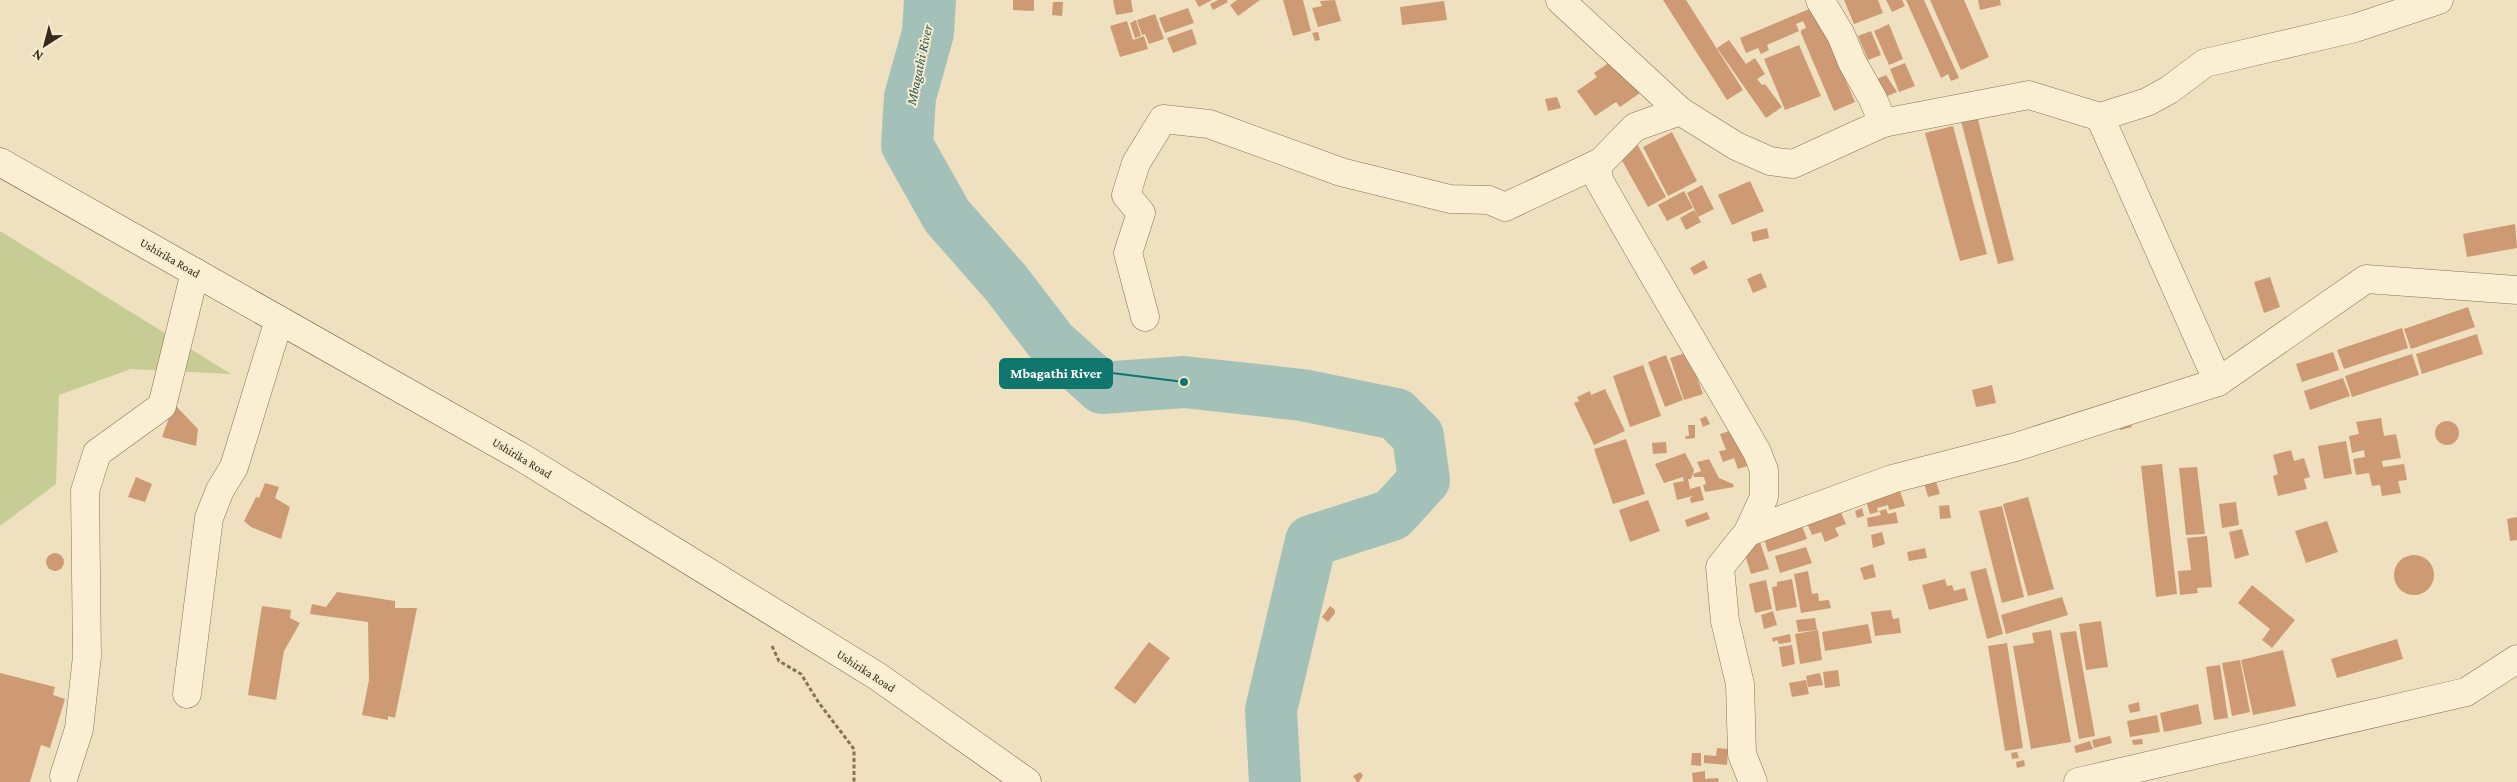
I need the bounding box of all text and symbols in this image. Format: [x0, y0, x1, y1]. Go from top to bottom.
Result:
north arrow [20, 20, 70, 70]
water label: Mbagathi River [902, 22, 936, 108]
text: N [28, 46, 46, 65]
street label: Ushirika Road [137, 235, 203, 281]
callout: Mbagathi River [1000, 359, 1112, 388]
text: Mbagathi River [1010, 365, 1102, 381]
street label: Ushirika Road [490, 435, 555, 482]
street label: Ushirika Road [834, 647, 898, 695]

